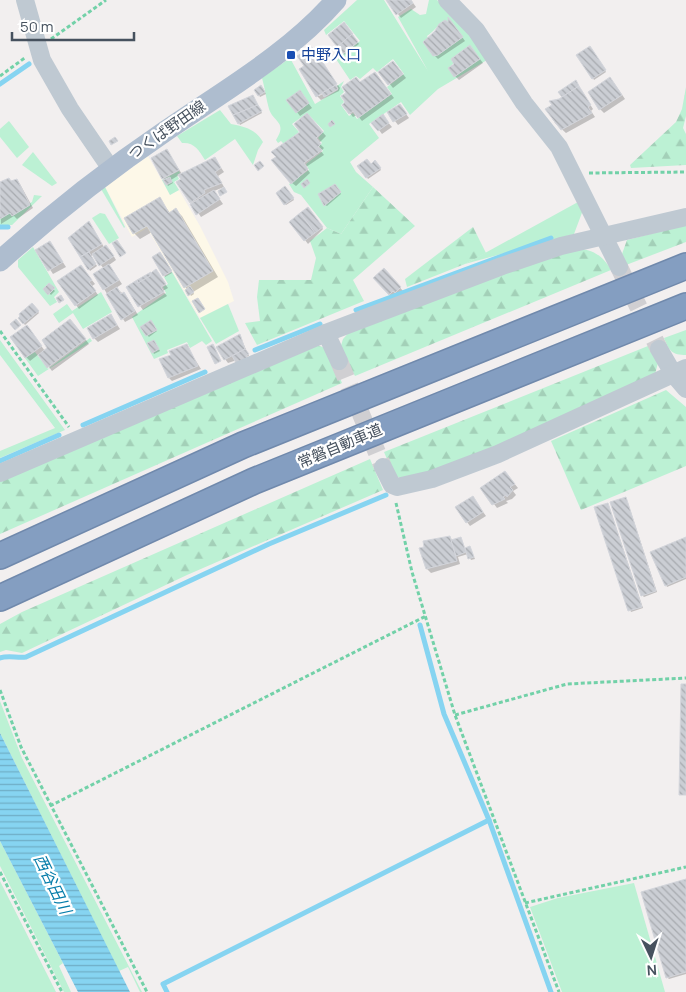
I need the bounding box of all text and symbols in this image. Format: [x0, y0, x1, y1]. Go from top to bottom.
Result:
scale bar [12, 10, 135, 42]
text: 50 m [20, 16, 54, 37]
place label: 中野入口 [301, 44, 361, 65]
marker: 中野入口 [285, 49, 297, 61]
street label: つくば野田線 [124, 95, 210, 164]
street label: 常磐自動車道 [294, 418, 385, 473]
water label: 西谷田川 [29, 850, 78, 919]
north arrow [626, 932, 676, 982]
text: N [646, 961, 658, 980]

